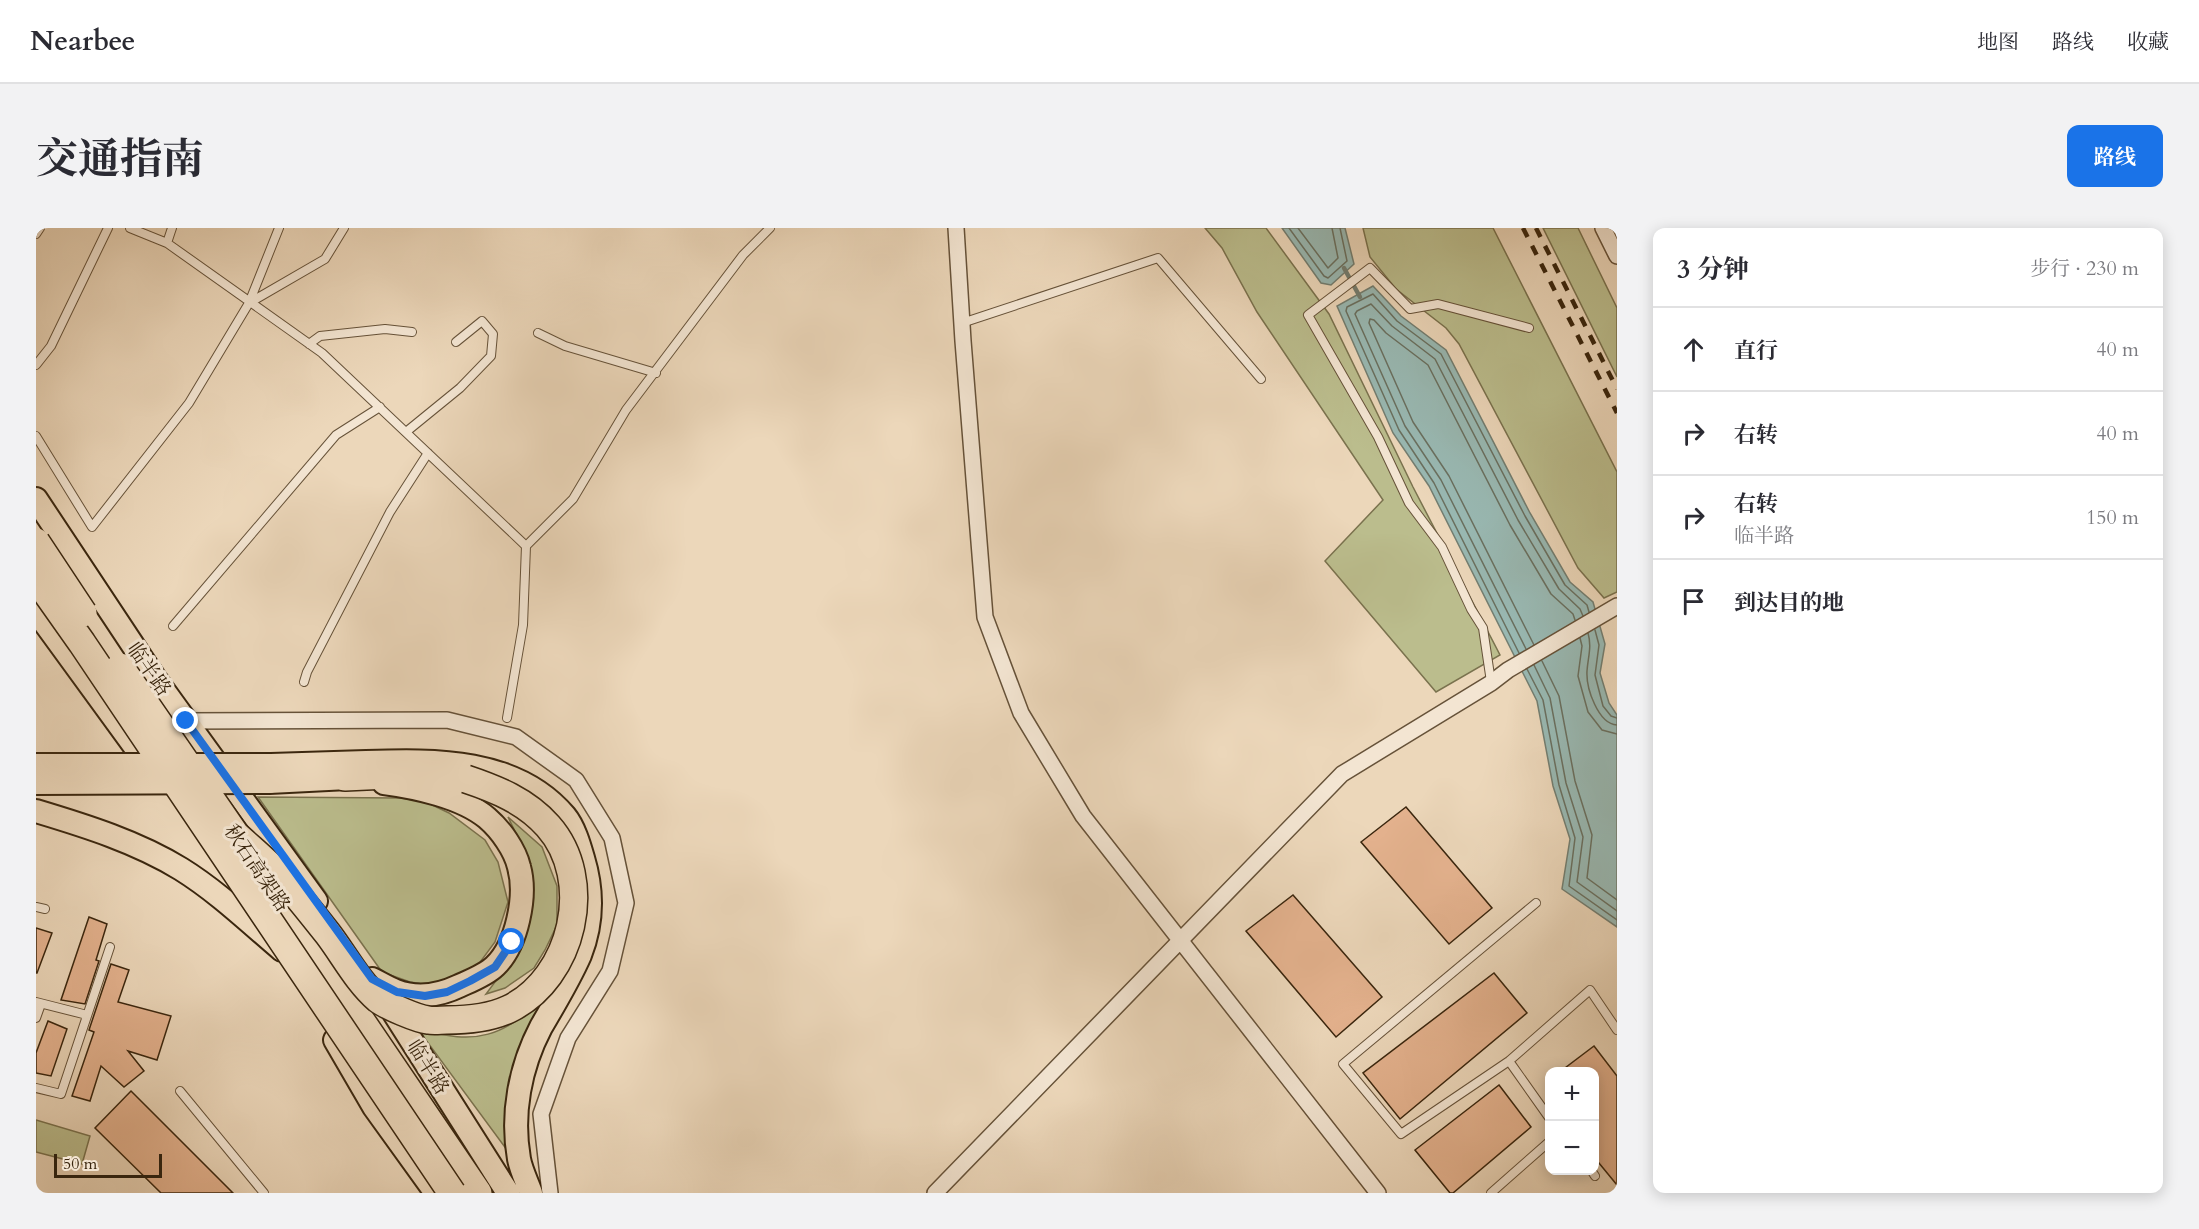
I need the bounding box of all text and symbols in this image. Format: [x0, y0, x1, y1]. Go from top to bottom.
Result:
text: Nearbee [30, 22, 135, 60]
text: 地图 [1977, 28, 2019, 57]
text: 路线 [2052, 28, 2094, 57]
text: 收藏 [2127, 28, 2169, 57]
button: 路线 [2067, 125, 2163, 187]
text: 交通指南 [36, 131, 204, 188]
text: 3 分钟 [1677, 252, 1749, 287]
text: 步行 · 230 m [2030, 255, 2139, 282]
icon: ahead [1677, 333, 1710, 366]
text: 直行 [1734, 336, 1778, 366]
text: 40 m [2096, 336, 2139, 363]
icon: right [1677, 417, 1710, 450]
text: 右转 [1734, 420, 1778, 450]
text: 40 m [2096, 420, 2139, 447]
text: 右转 [1734, 489, 1778, 519]
icon: right [1677, 501, 1710, 534]
text: 150 m [2086, 504, 2139, 531]
text: 临半路 [1734, 522, 1794, 549]
icon: arrive [1677, 585, 1710, 618]
text: 到达目的地 [1734, 588, 1844, 618]
street label: 临半路 [121, 637, 177, 701]
route end [172, 707, 198, 733]
street label: 秋石高架路 [218, 819, 296, 917]
route start [498, 928, 524, 954]
street label: 临半路 [401, 1034, 455, 1100]
map controls [1545, 1067, 1599, 1175]
button: + [1545, 1067, 1599, 1121]
button: − [1545, 1121, 1599, 1175]
scale bar [54, 1151, 162, 1178]
text: 50 m [63, 1153, 97, 1175]

